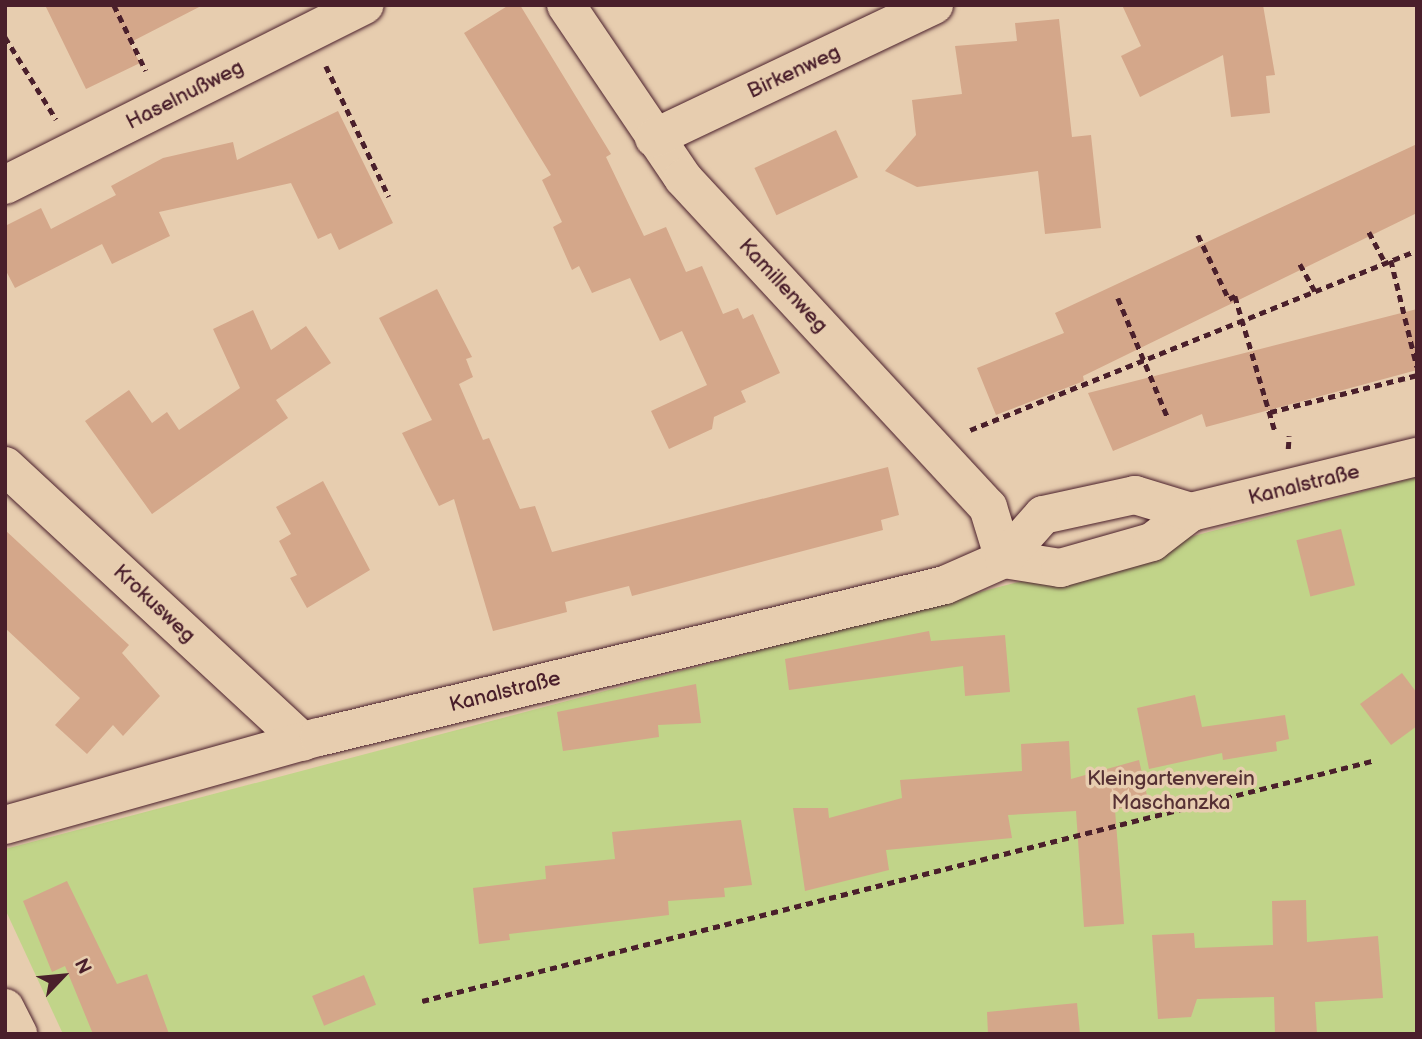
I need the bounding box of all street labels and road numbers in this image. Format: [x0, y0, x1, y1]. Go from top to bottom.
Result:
street label: Birkenweg [744, 40, 844, 104]
street label: Haselnußweg [122, 55, 248, 135]
street label: Kamillenweg [733, 234, 833, 338]
street label: Kanalstraße [1246, 459, 1362, 511]
street label: Krokusweg [108, 560, 200, 648]
street label: Kanalstraße [447, 666, 563, 718]

